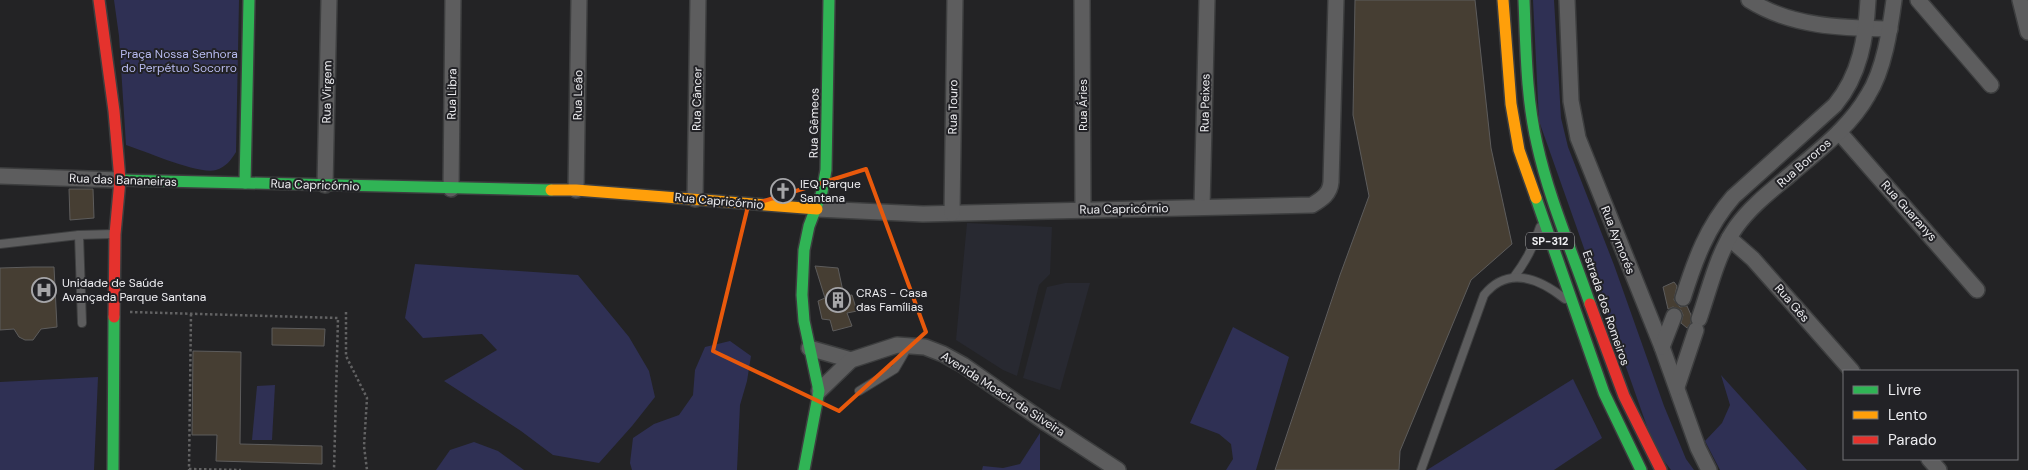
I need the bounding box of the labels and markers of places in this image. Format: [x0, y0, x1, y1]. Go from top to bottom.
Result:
place label: IEQ Parque Santana [800, 176, 861, 206]
church icon: IEQ Parque Santana [770, 178, 796, 204]
place label: Unidade de Saúde Avançada Parque Santana [62, 275, 206, 305]
hospital icon: Unidade de Saúde Avançada Parque Santana [31, 277, 57, 303]
place label: CRAS - Casa das Famílias [856, 285, 927, 315]
building icon: CRAS - Casa das Famílias [825, 287, 851, 313]

